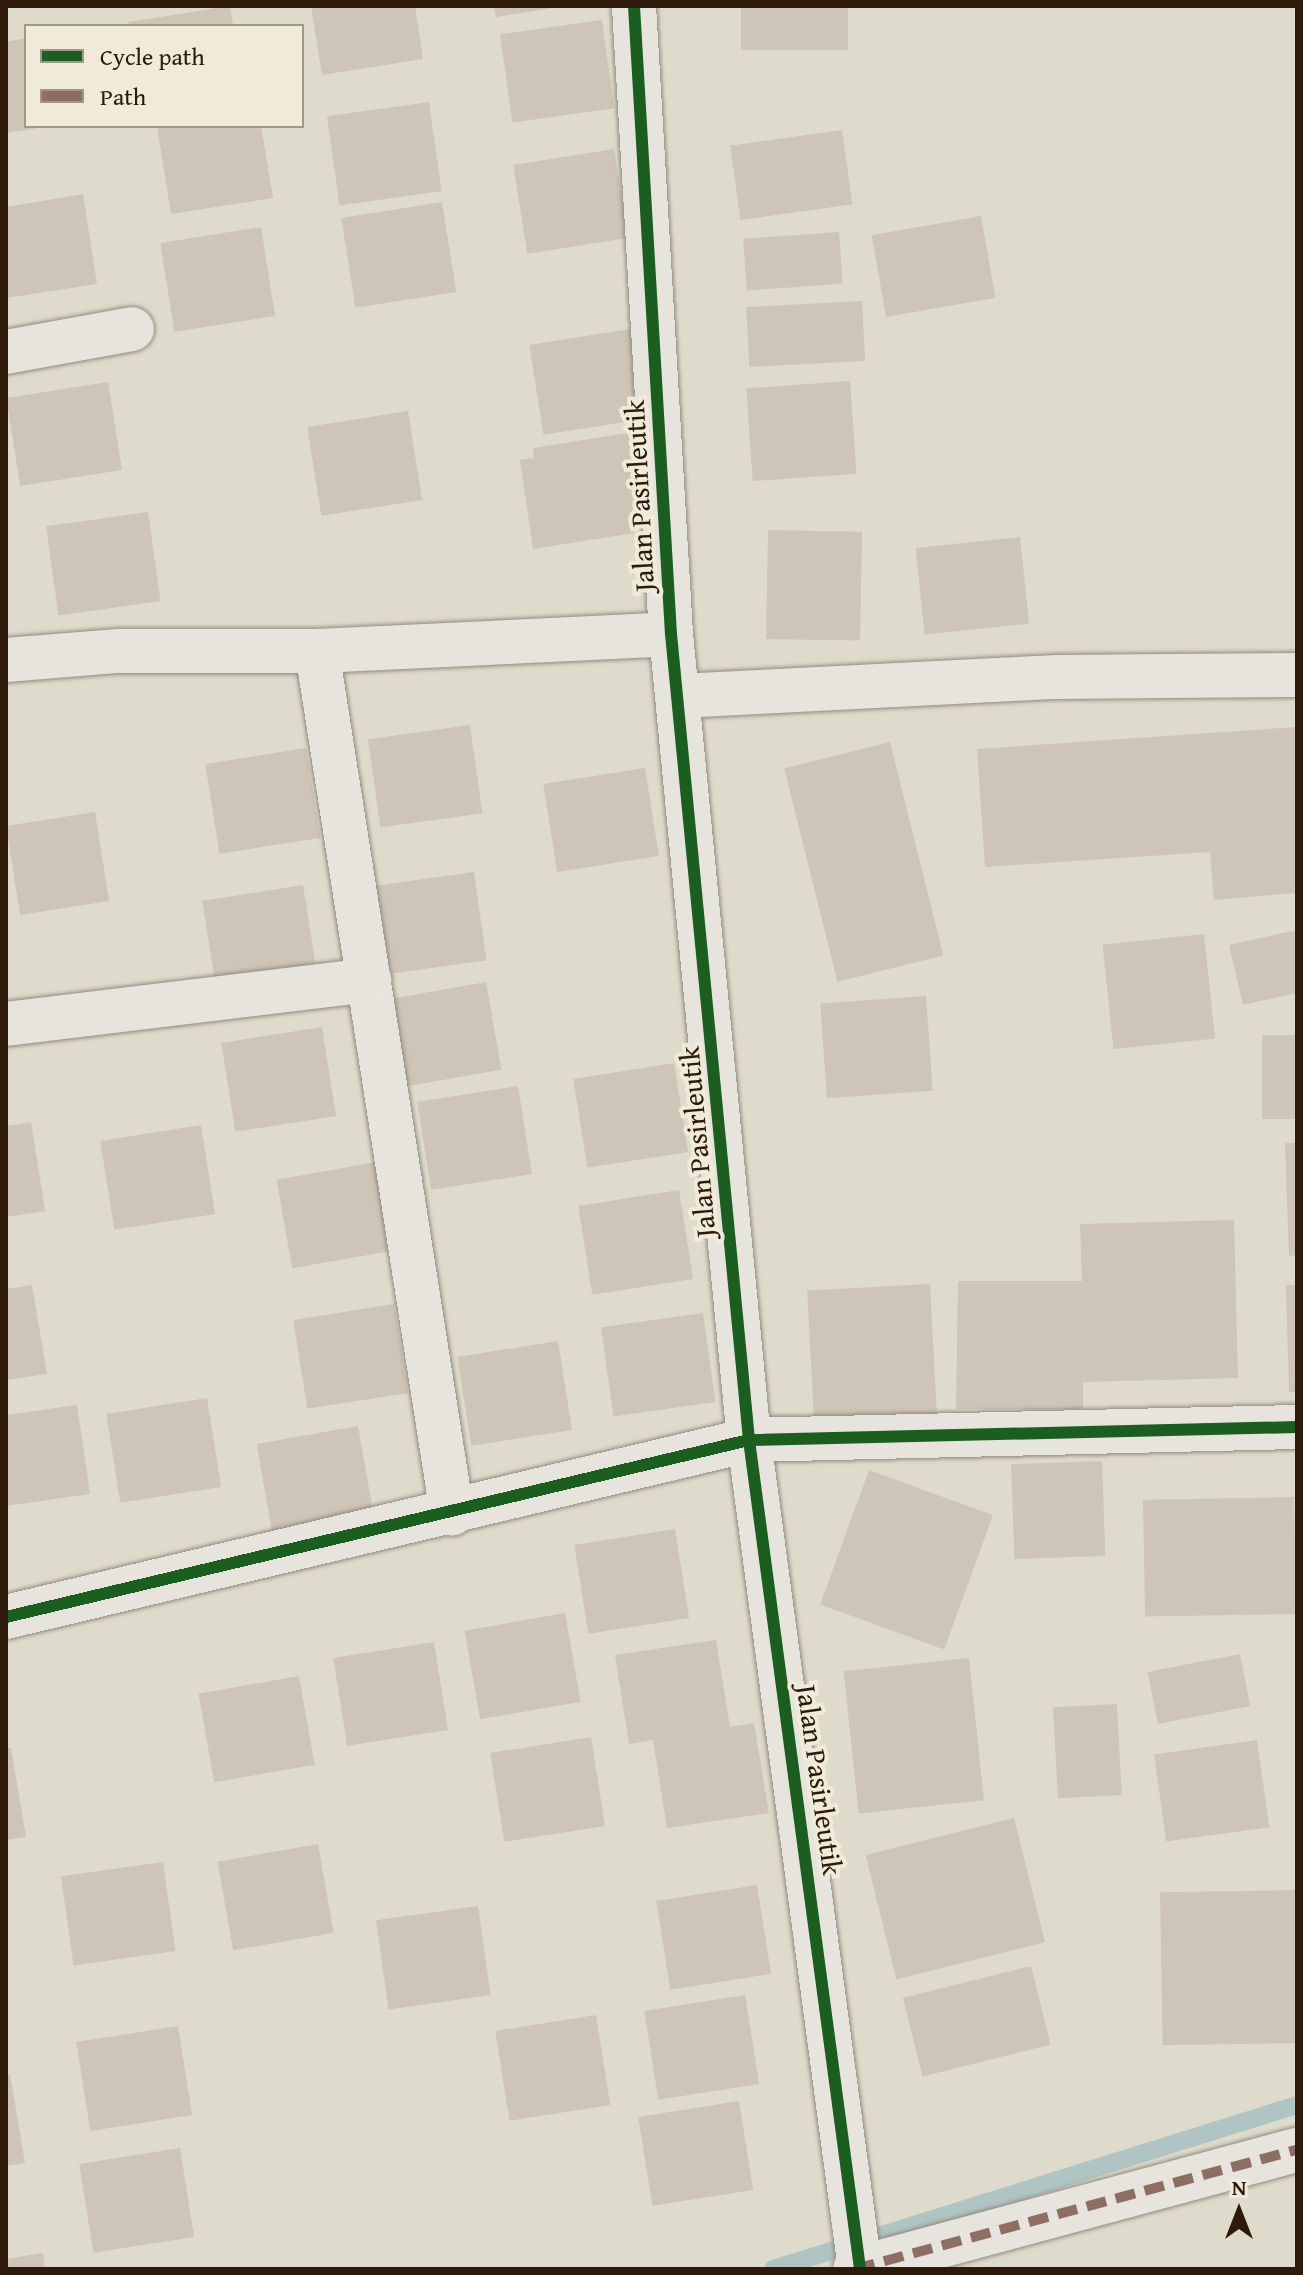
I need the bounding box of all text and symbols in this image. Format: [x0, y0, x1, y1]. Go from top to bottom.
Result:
legend [24, 24, 304, 128]
text: Cycle path [100, 39, 205, 74]
text: Path [100, 79, 146, 114]
street label: Jalan Pasirleutik [617, 399, 661, 593]
street label: Jalan Pasirleutik [672, 1045, 722, 1239]
street label: Jalan Pasirleutik [790, 1683, 850, 1877]
north arrow [1199, 2171, 1279, 2251]
text: N [1232, 2171, 1246, 2203]

